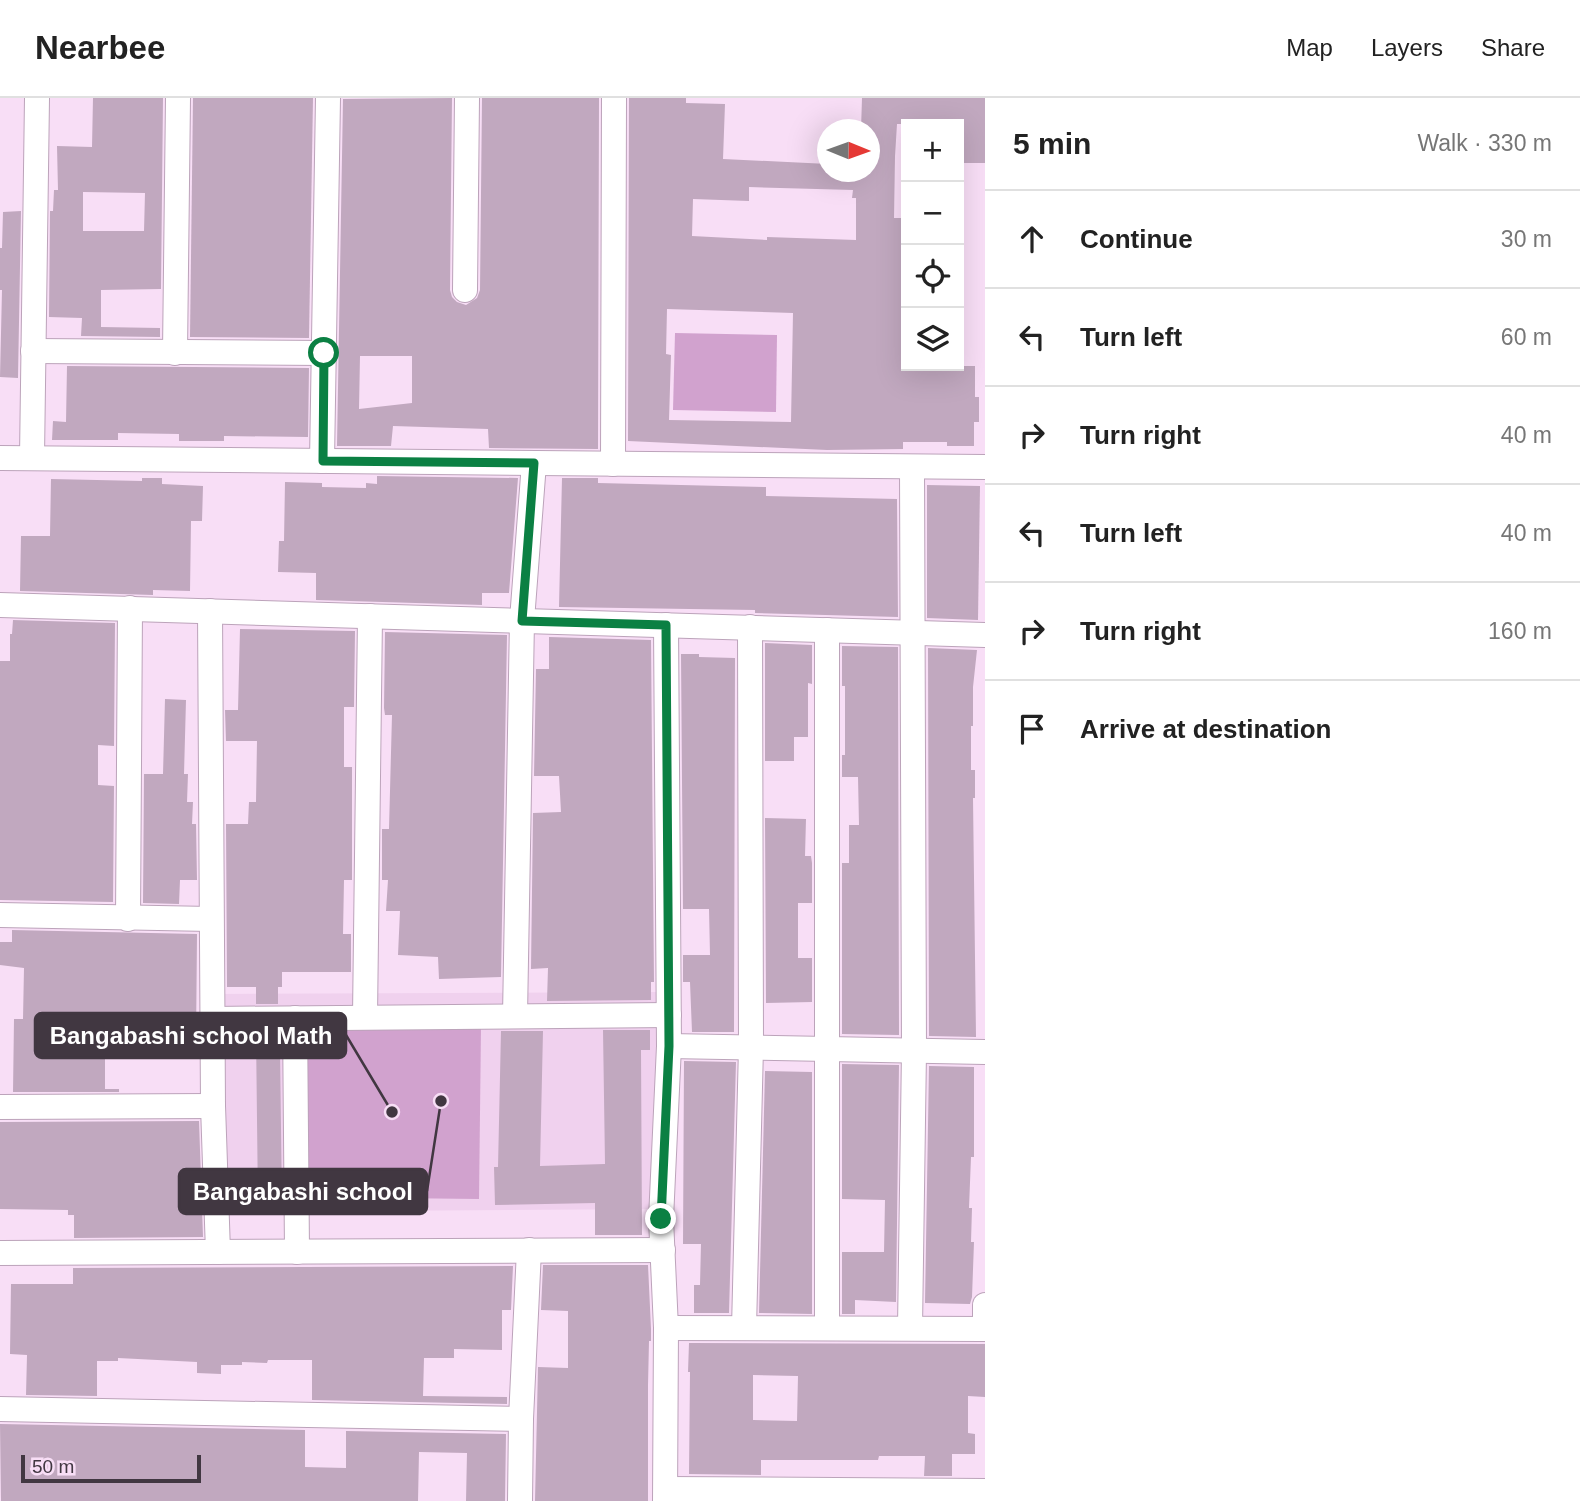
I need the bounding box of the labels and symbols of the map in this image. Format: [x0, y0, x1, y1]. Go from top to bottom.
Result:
north arrow [817, 119, 880, 182]
route start [308, 337, 339, 368]
callout: Bangabashi school Math [35, 1013, 346, 1058]
text: Bangabashi school Math [50, 1022, 332, 1049]
callout: Bangabashi school [179, 1169, 427, 1214]
text: Bangabashi school [193, 1178, 413, 1205]
route end [645, 1203, 676, 1234]
scale bar [21, 1452, 201, 1484]

